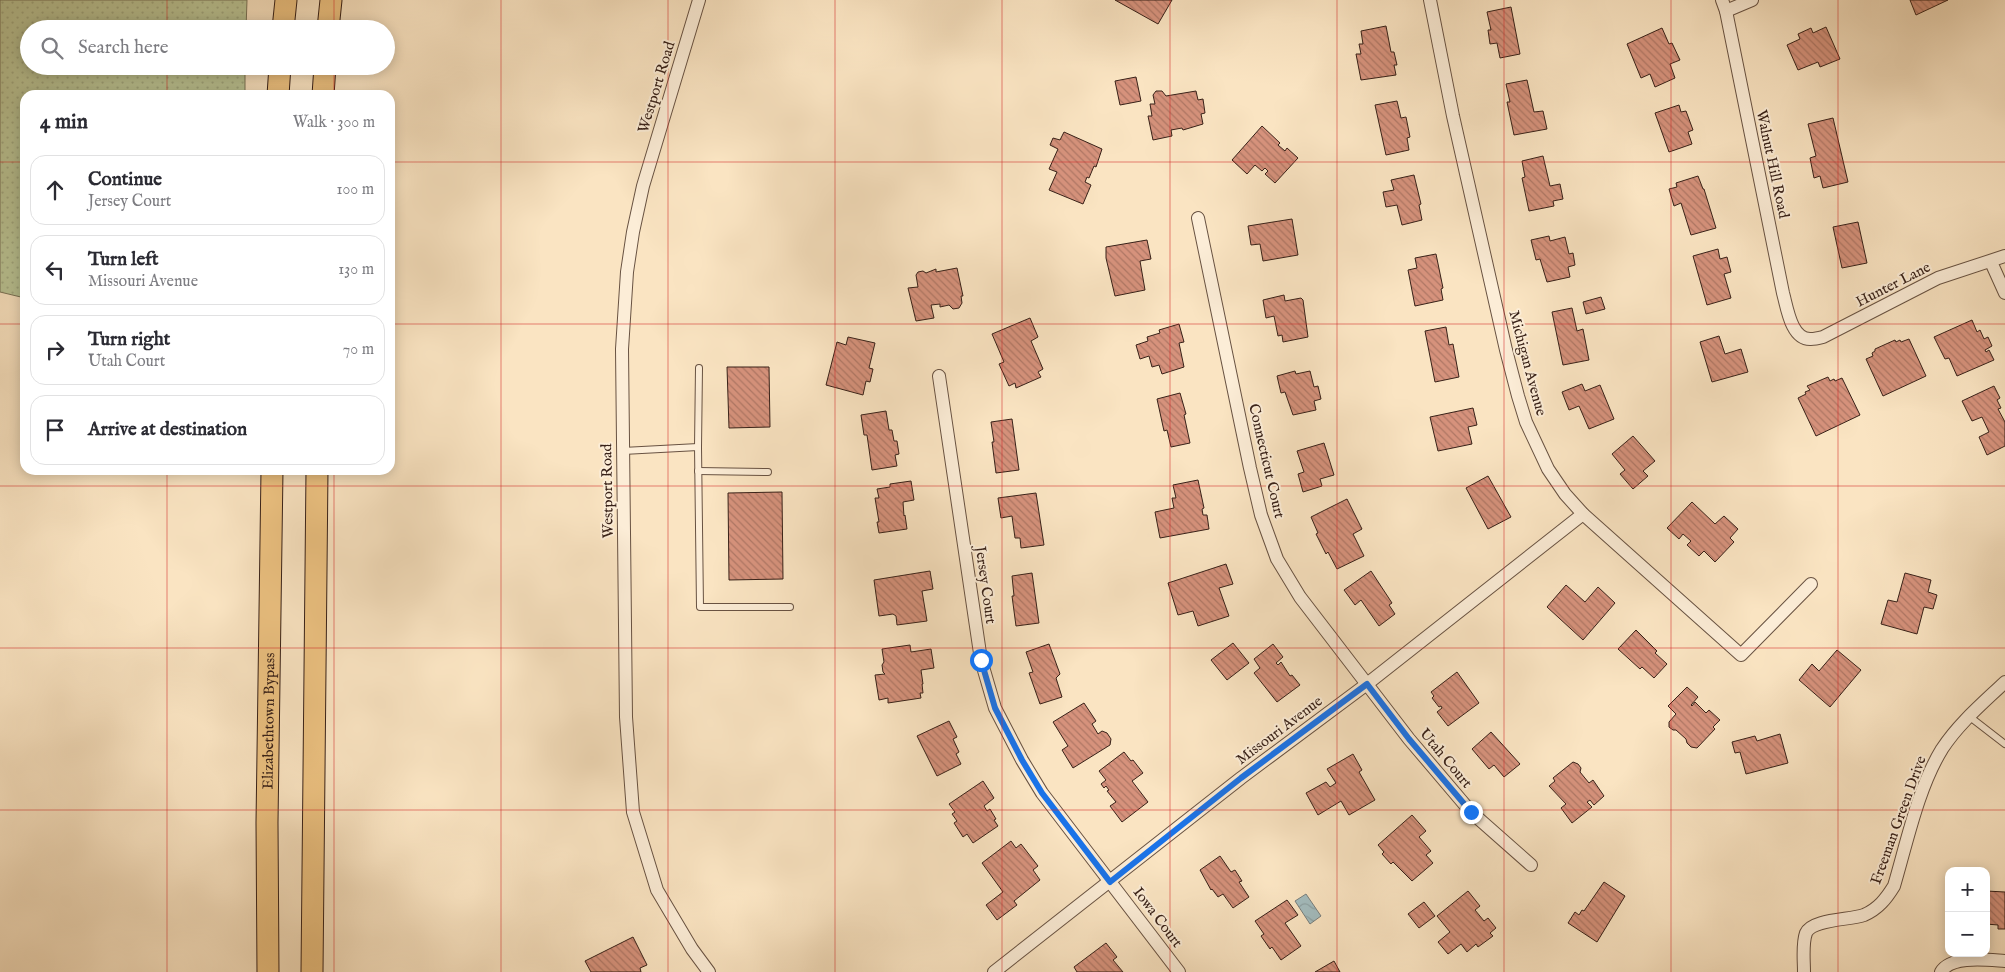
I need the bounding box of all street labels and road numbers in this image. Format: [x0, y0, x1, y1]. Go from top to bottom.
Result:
street label: Westport Road [634, 38, 680, 135]
street label: Walnut Hill Road [1752, 108, 1793, 221]
street label: Hunter Lane [1853, 257, 1934, 311]
street label: Michigan Avenue [1504, 308, 1551, 418]
street label: Connecticut Court [1244, 402, 1289, 520]
street label: Westport Road [597, 442, 618, 539]
street label: Jersey Court [970, 543, 1000, 625]
street label: Elizabethtown Bypass [258, 653, 279, 789]
street label: Missouri Avenue [1232, 692, 1326, 769]
street label: Utah Court [1415, 724, 1476, 792]
street label: Freeman Green Drive [1866, 753, 1931, 887]
street label: Iowa Court [1129, 883, 1187, 951]

